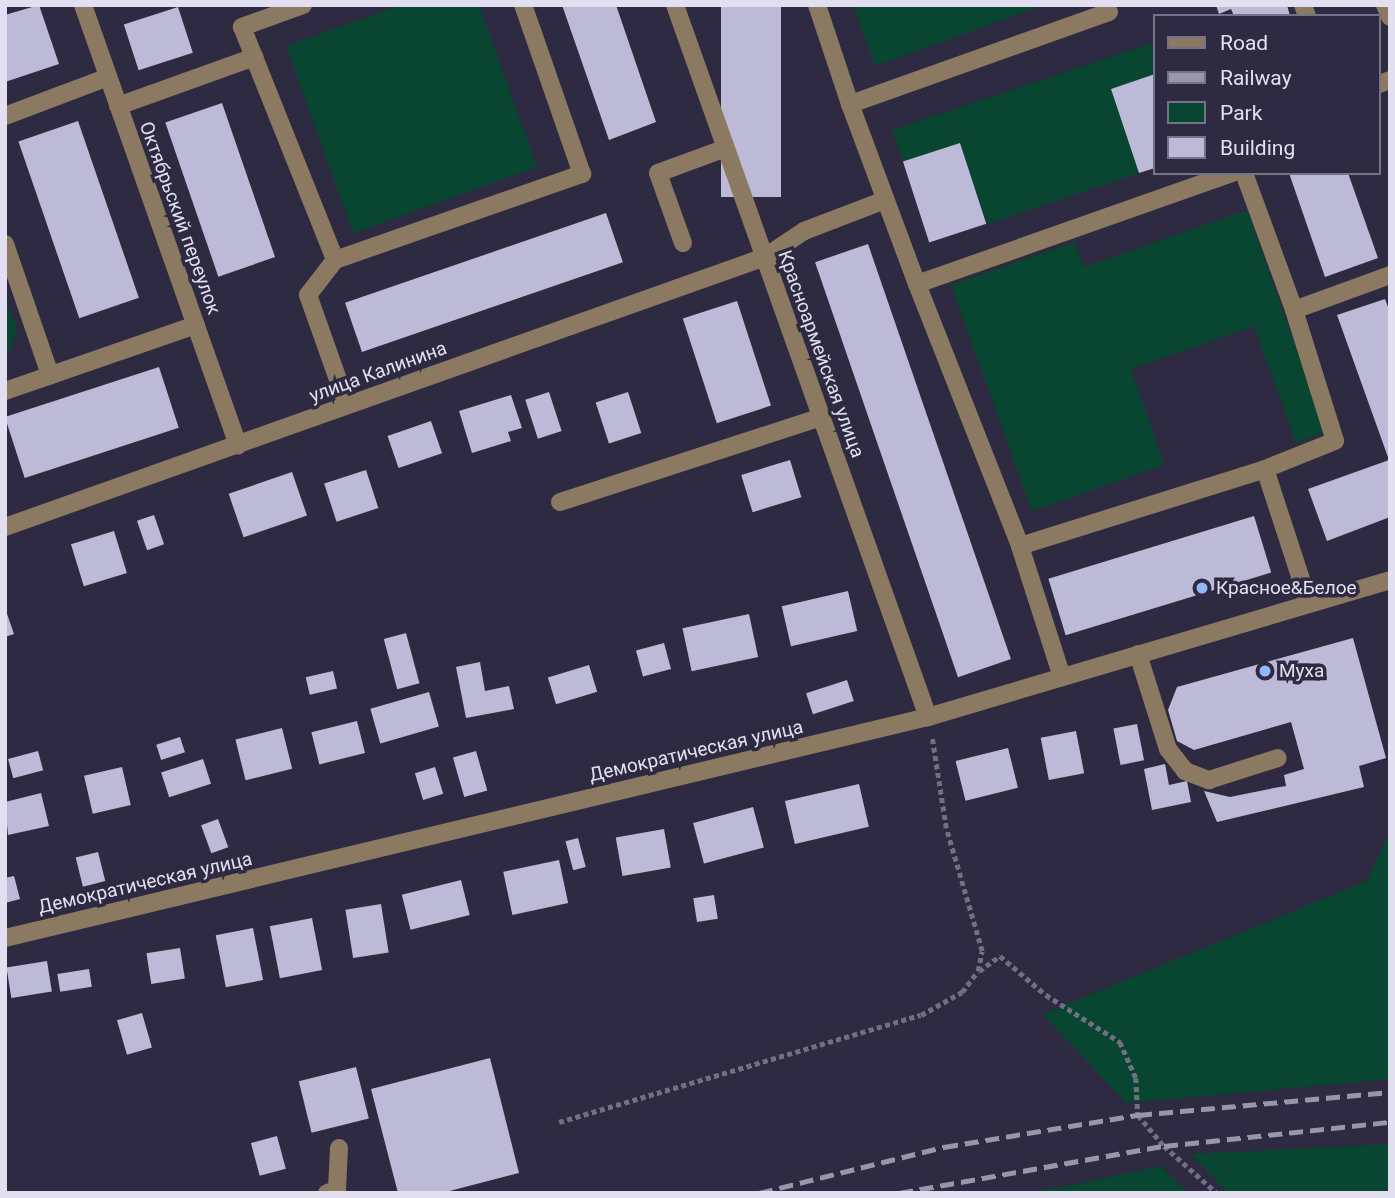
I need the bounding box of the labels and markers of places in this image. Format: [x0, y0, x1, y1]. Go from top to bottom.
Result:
place label: Красное&Белое [1216, 577, 1357, 599]
marker: Красное&Белое [1194, 580, 1210, 596]
place label: Муха [1279, 660, 1324, 682]
marker: Муха [1257, 663, 1273, 679]

